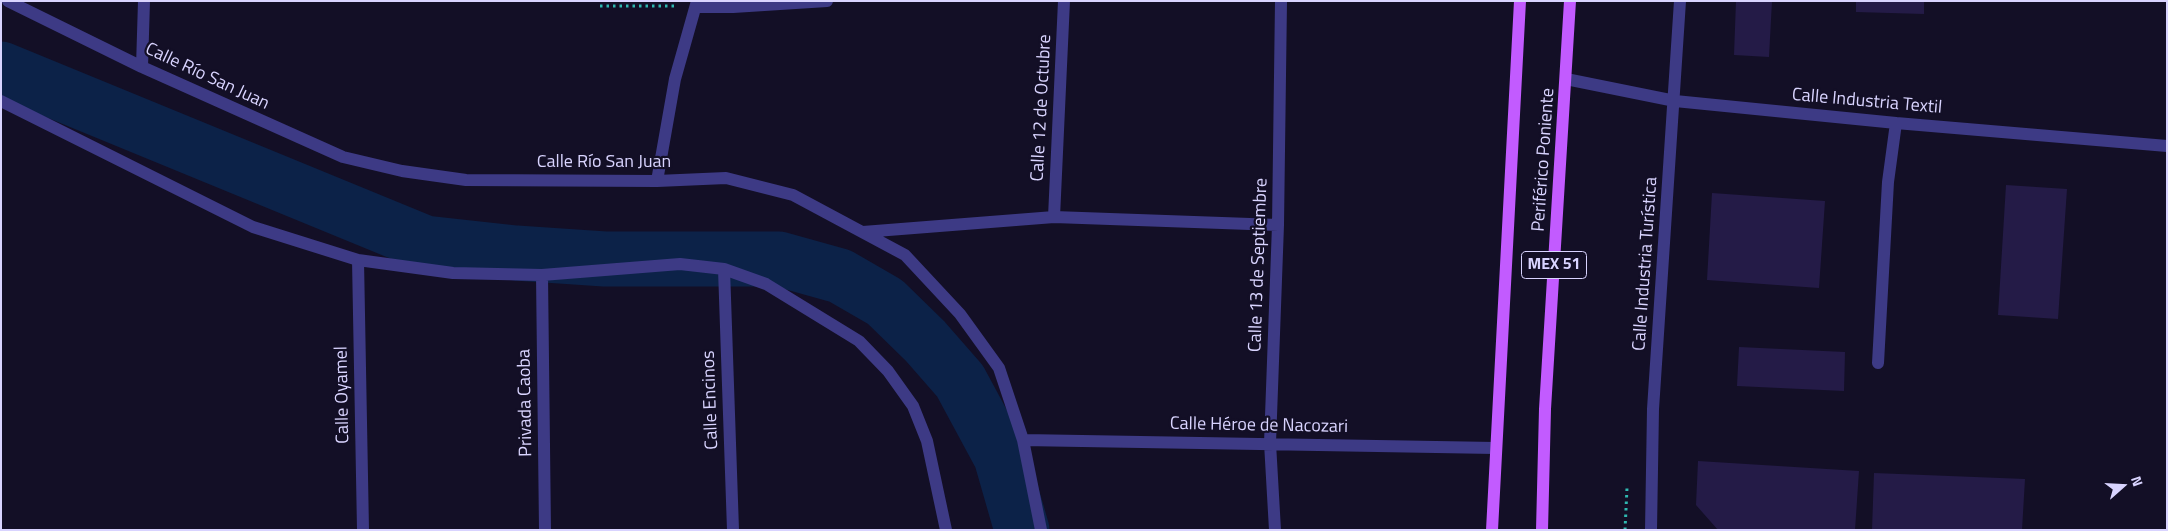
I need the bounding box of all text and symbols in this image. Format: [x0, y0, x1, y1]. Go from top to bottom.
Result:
street label: Calle 12 de Octubre [1027, 34, 1057, 182]
street label: Calle Río San Juan [141, 39, 273, 115]
street label: Calle Industria Textil [1791, 85, 1943, 119]
street label: Periférico Poniente [1528, 87, 1560, 233]
street label: Calle Río San Juan [537, 152, 671, 174]
street label: Calle Industria Turística [1629, 176, 1663, 352]
street label: Calle 13 de Septiembre [1245, 178, 1273, 352]
road number: MEX 51 [1522, 252, 1586, 278]
street label: Calle Oyamel [331, 346, 355, 444]
street label: Privada Caoba [514, 349, 538, 457]
street label: Calle Encinos [698, 350, 724, 450]
street label: Calle Héroe de Nacozari [1170, 414, 1348, 438]
north arrow [2098, 461, 2148, 511]
text: N [2126, 473, 2149, 489]

